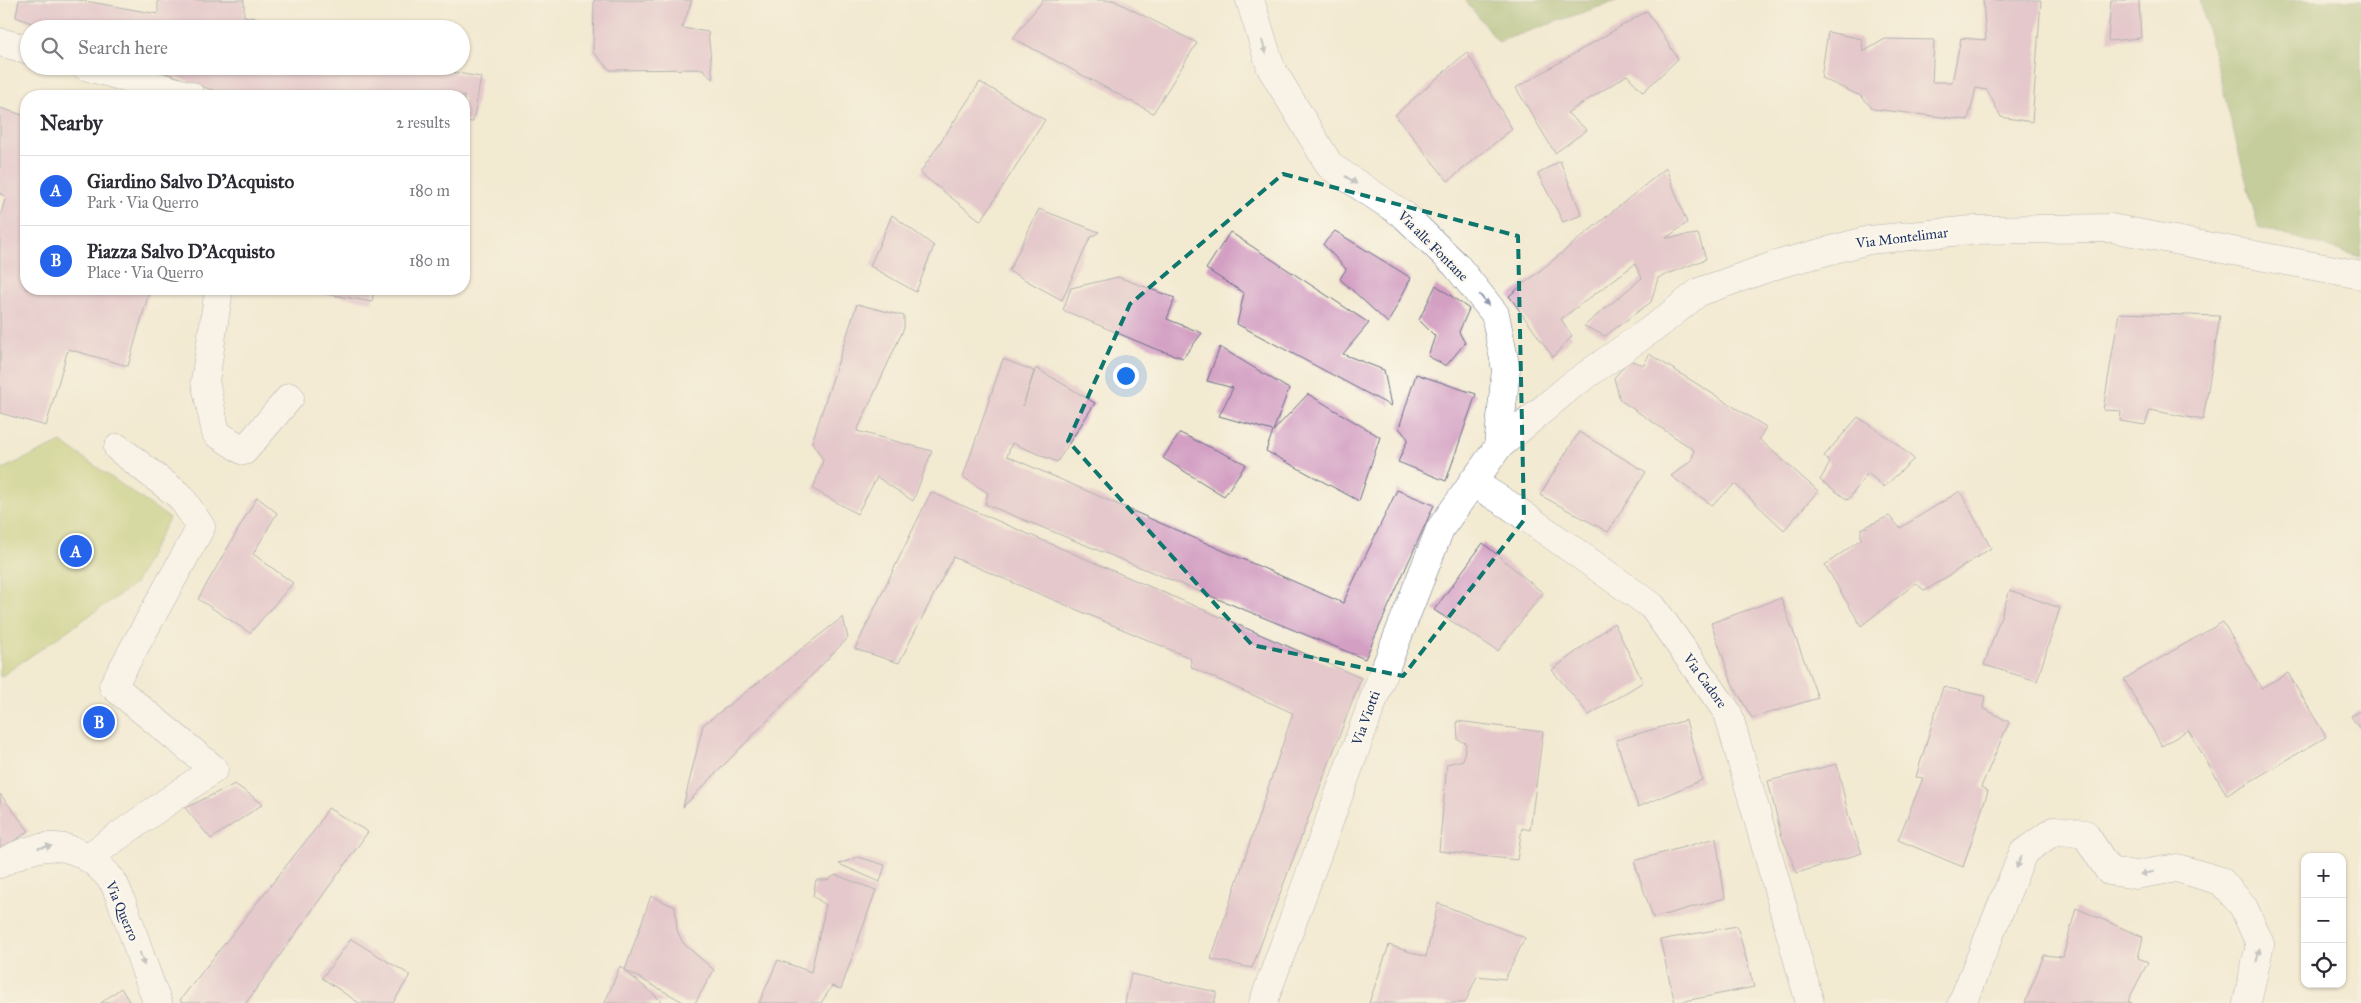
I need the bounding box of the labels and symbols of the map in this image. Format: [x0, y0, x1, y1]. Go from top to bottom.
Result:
one-way arrow [1261, 39, 1269, 54]
one-way arrow [1345, 175, 1358, 185]
street label: Via alle Fontane [1394, 207, 1472, 285]
street label: Via Montelimar [1854, 224, 1950, 252]
one-way arrow [1478, 294, 1489, 307]
your location [1113, 363, 1139, 389]
pin: A [60, 532, 92, 570]
street label: Via Cadore [1679, 650, 1731, 712]
street label: Via Viotti [1348, 688, 1384, 749]
pin: B [83, 703, 115, 741]
one-way arrow [38, 843, 54, 851]
one-way arrow [2015, 855, 2023, 870]
one-way arrow [2139, 870, 2155, 878]
street label: Via Querro [101, 878, 142, 943]
one-way arrow [2254, 948, 2262, 963]
one-way arrow [138, 951, 146, 966]

